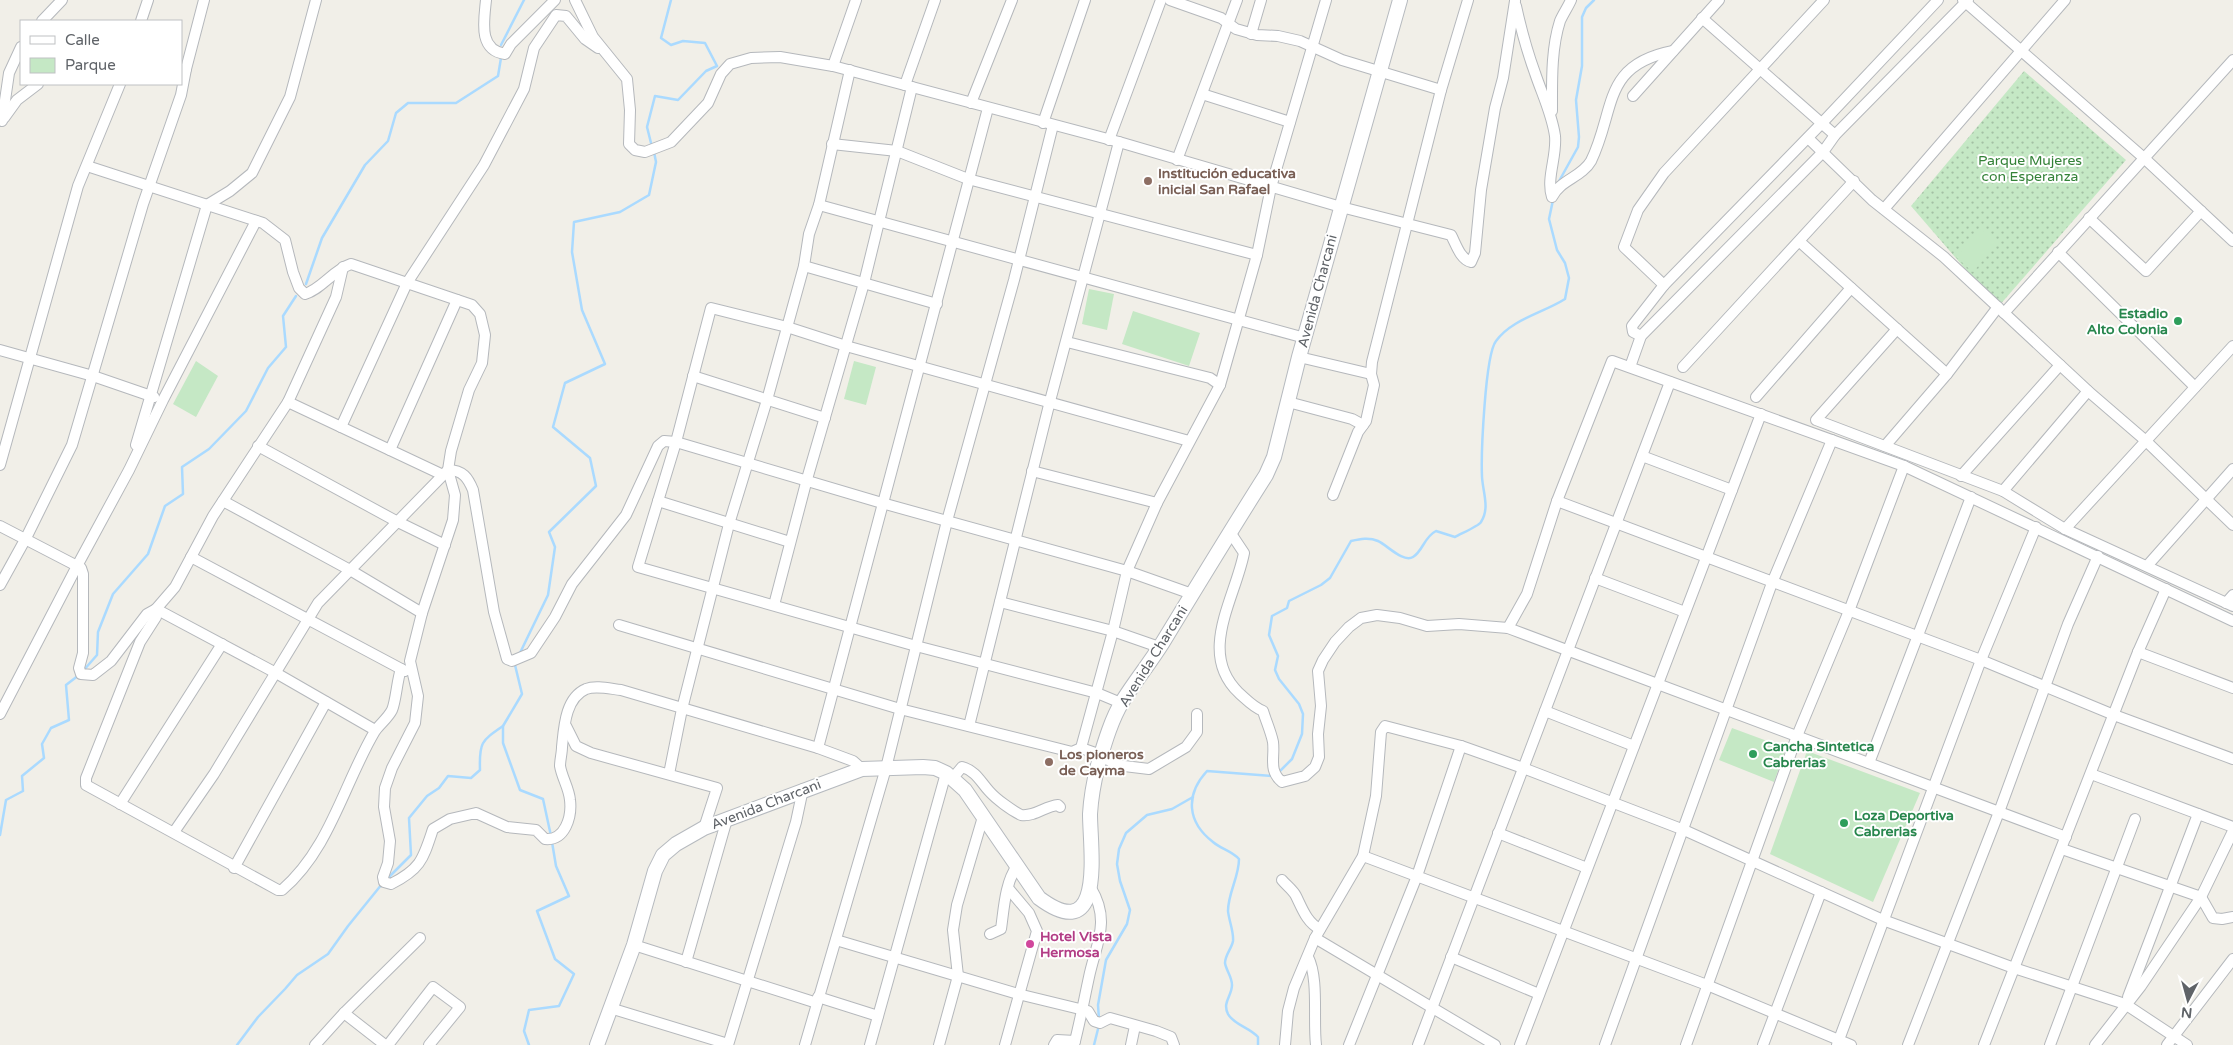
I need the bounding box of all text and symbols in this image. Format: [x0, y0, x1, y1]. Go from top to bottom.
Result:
legend [20, 20, 182, 85]
text: Calle [65, 31, 100, 49]
text: Parque [65, 56, 116, 74]
park label: Parque Mujeres con Esperanza [1978, 152, 2082, 185]
place label: Institución educativa inicial San Rafael [1158, 165, 1296, 198]
marker: Institución educativa inicial San Rafael [1142, 175, 1154, 187]
street label: Avenida Charcani [1294, 233, 1341, 349]
place label: Estadio Alto Colonia [2087, 305, 2168, 338]
marker: Estadio Alto Colonia [2172, 315, 2184, 327]
street label: Avenida Charcani [1115, 603, 1191, 710]
place label: Cancha Sintetica Cabrerias [1763, 738, 1874, 771]
place label: Los pioneros de Cayma [1059, 746, 1144, 779]
marker: Cancha Sintetica Cabrerias [1747, 748, 1759, 760]
marker: Los pioneros de Cayma [1043, 756, 1055, 768]
street label: Avenida Charcani [709, 776, 823, 833]
place label: Loza Deportiva Cabrerias [1854, 807, 1954, 840]
marker: Loza Deportiva Cabrerias [1838, 817, 1850, 829]
place label: Hotel Vista Hermosa [1040, 928, 1112, 961]
marker: Hotel Vista Hermosa [1024, 938, 1036, 950]
north arrow [2163, 975, 2213, 1025]
text: N [2180, 1003, 2193, 1021]

